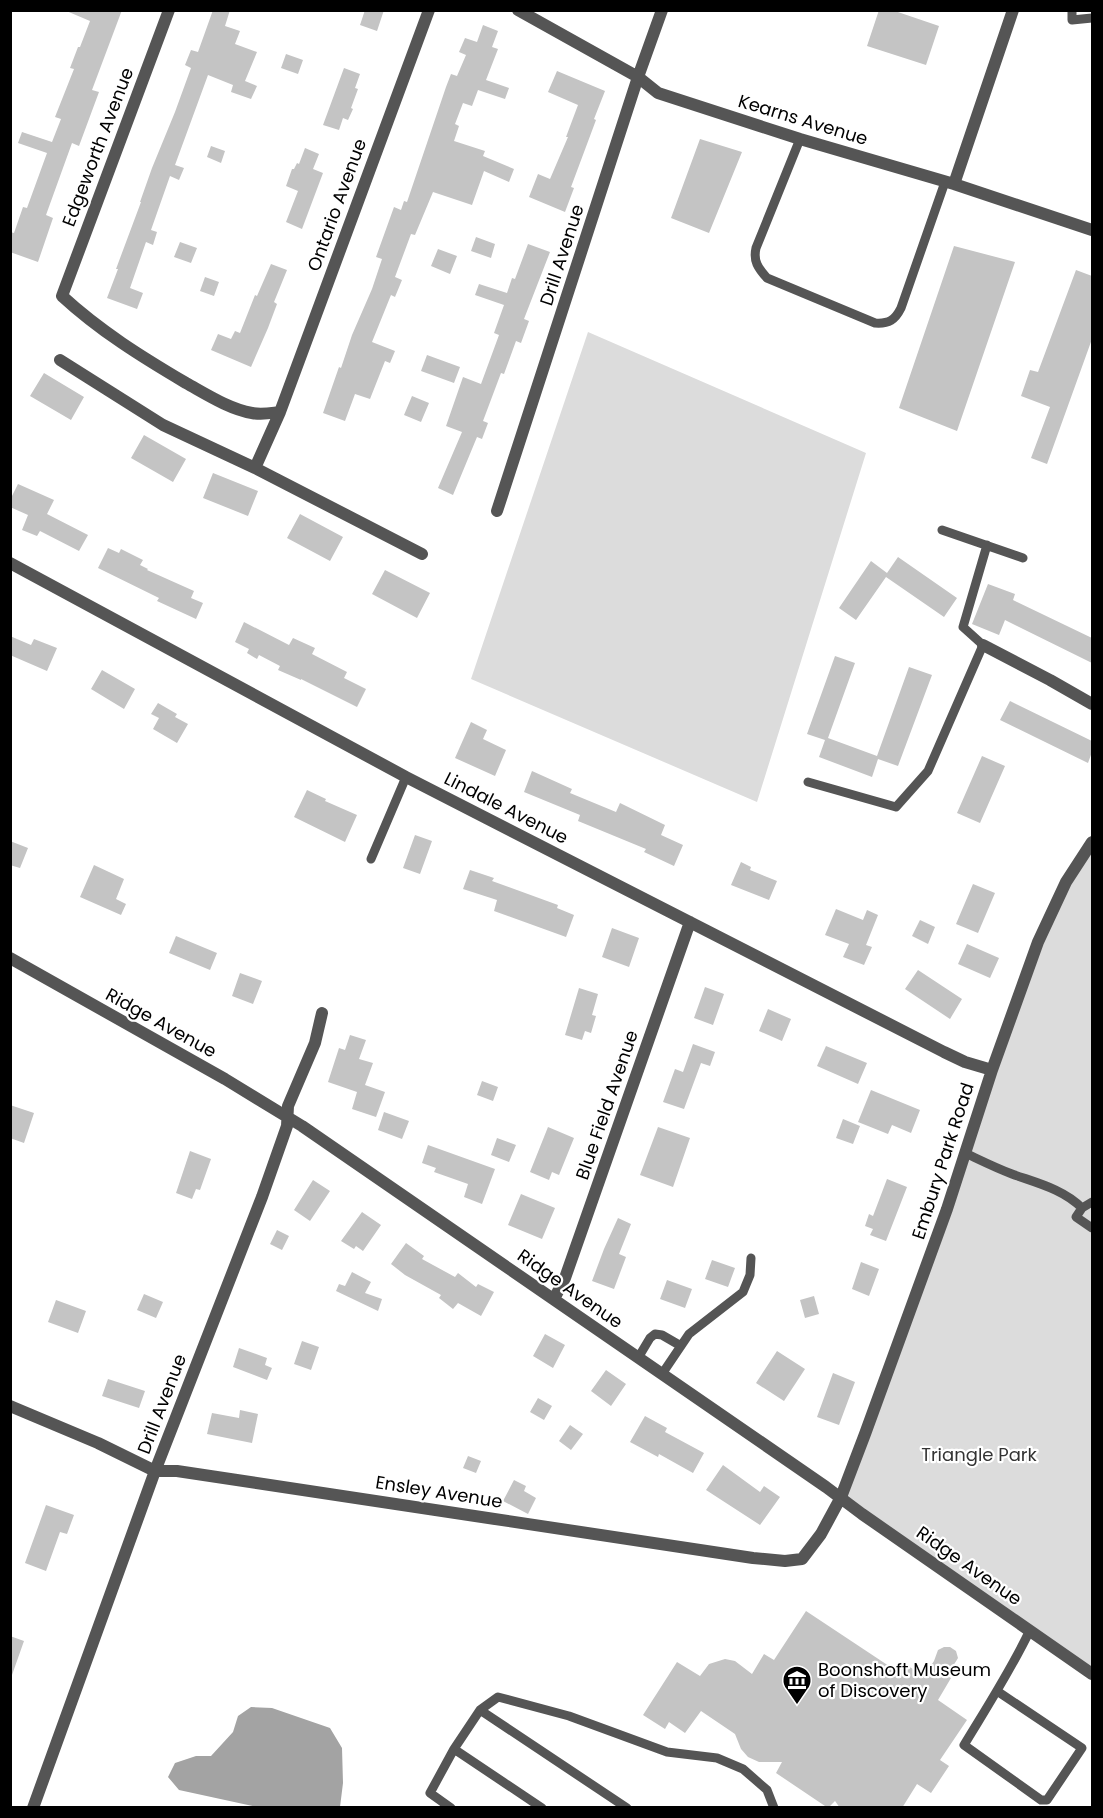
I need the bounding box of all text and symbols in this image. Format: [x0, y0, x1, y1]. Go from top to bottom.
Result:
street label: Edgeworth Avenue [56, 64, 139, 230]
street label: Kearns Avenue [735, 88, 871, 151]
street label: Ontario Avenue [301, 135, 372, 275]
street label: Drill Avenue [533, 201, 590, 309]
street label: Lindale Avenue [440, 766, 573, 850]
street label: Ridge Avenue [101, 982, 221, 1063]
street label: Blue Field Avenue [569, 1027, 644, 1183]
street label: Embury Park Road [905, 1079, 980, 1242]
street label: Ridge Avenue [513, 1243, 628, 1334]
street label: Drill Avenue [131, 1350, 192, 1457]
park label: Triangle Park [921, 1442, 1038, 1467]
street label: Ensley Avenue [374, 1469, 504, 1514]
street label: Ridge Avenue [912, 1520, 1027, 1611]
place label: Boonshoft Museum of Discovery [818, 1657, 991, 1703]
museum icon: Boonshoft Museum of Discovery [781, 1664, 813, 1706]

